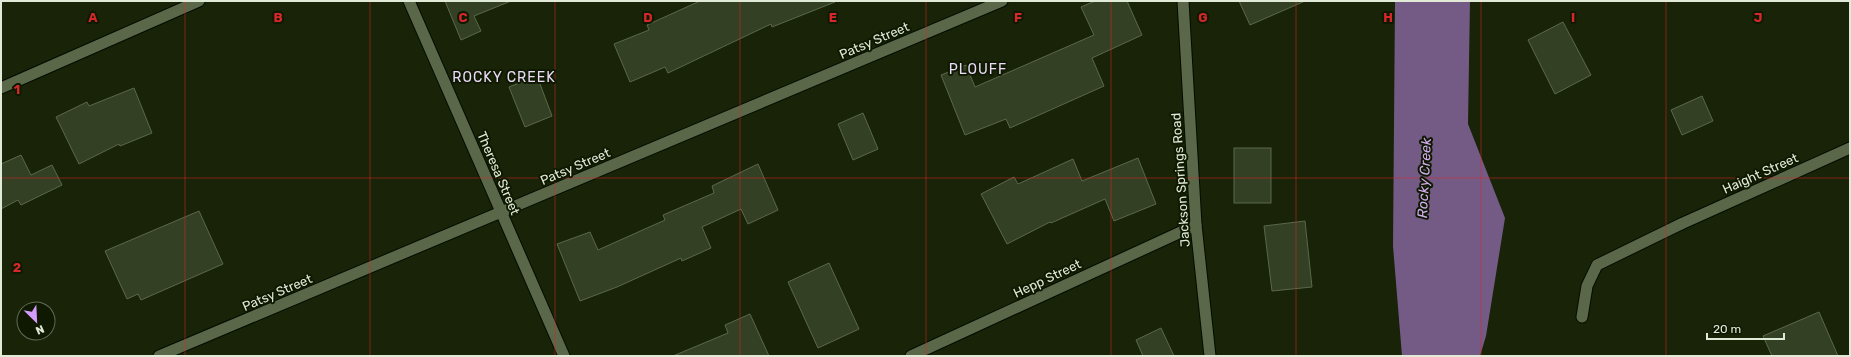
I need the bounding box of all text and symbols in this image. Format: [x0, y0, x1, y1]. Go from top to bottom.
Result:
text: A [88, 10, 98, 25]
text: B [273, 10, 283, 25]
text: C [458, 10, 468, 25]
text: D [643, 10, 653, 25]
text: E [829, 10, 837, 25]
text: F [1014, 10, 1022, 25]
text: G [1198, 10, 1208, 25]
text: H [1383, 10, 1393, 25]
text: I [1571, 10, 1575, 25]
text: J [1754, 10, 1762, 25]
street label: Patsy Street [837, 19, 911, 62]
district label: PLOUFF [949, 61, 1007, 78]
district label: ROCKY CREEK [452, 69, 556, 86]
text: 1 [14, 82, 20, 97]
street label: Jackson Springs Road [1168, 112, 1194, 248]
street label: Theresa Street [474, 129, 523, 217]
water label: Rocky Creek [1414, 137, 1435, 219]
street label: Patsy Street [538, 145, 612, 188]
street label: Haight Street [1720, 150, 1801, 198]
street label: Hepp Street [1011, 256, 1083, 301]
text: 2 [13, 260, 21, 275]
street label: Patsy Street [240, 271, 314, 314]
north arrow [16, 301, 56, 341]
scale bar [1707, 315, 1784, 341]
text: N [34, 322, 46, 337]
text: 20 m [1713, 322, 1741, 336]

